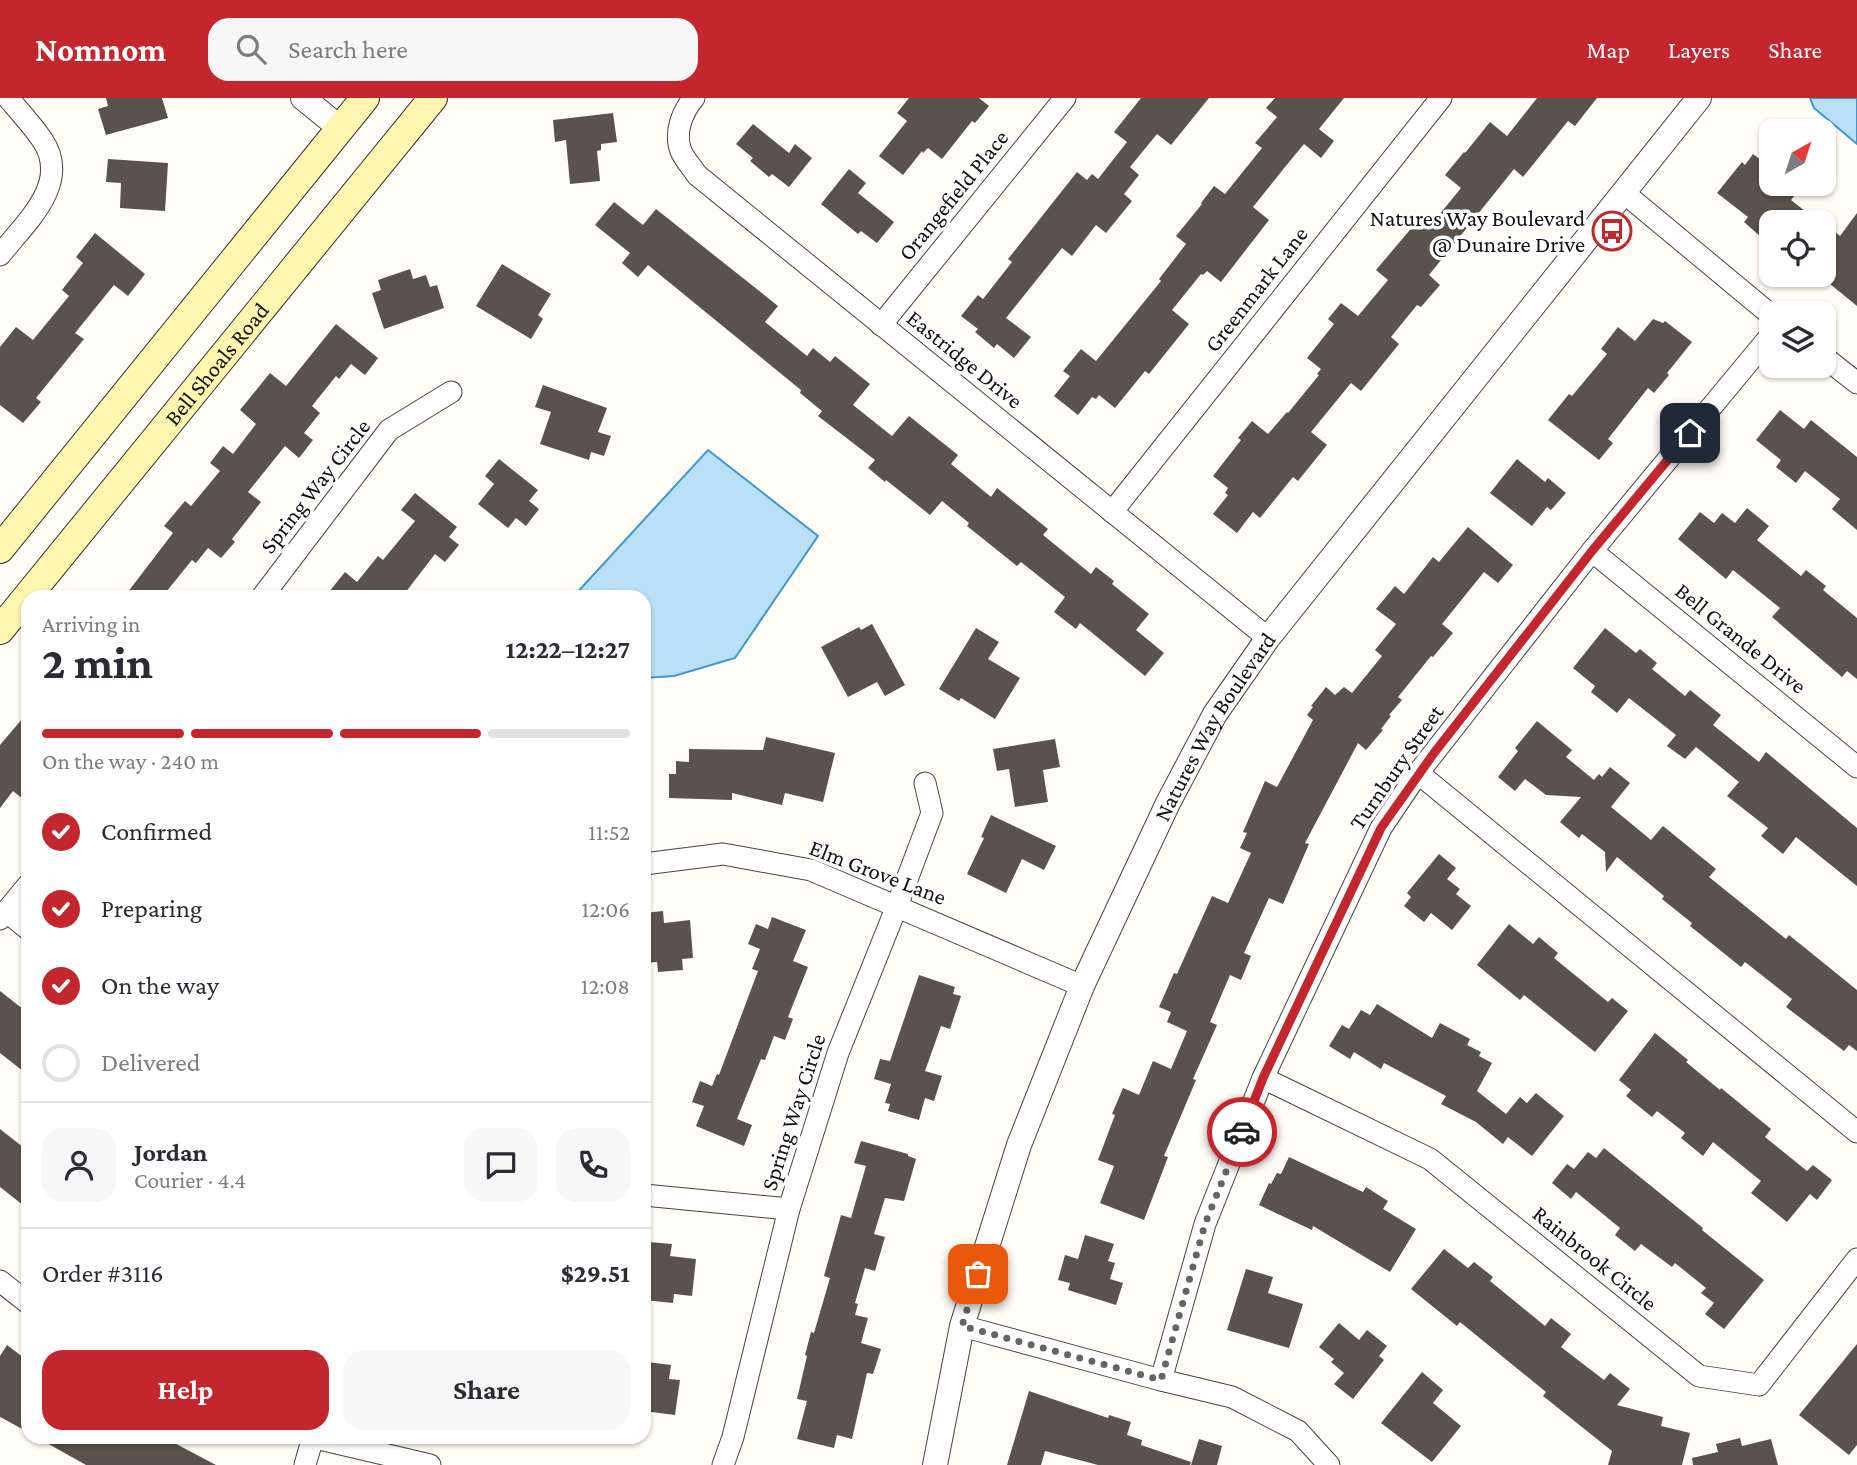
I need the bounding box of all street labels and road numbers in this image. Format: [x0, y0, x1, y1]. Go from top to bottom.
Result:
street label: Orangefield Place [893, 125, 1013, 265]
street label: Greenmark Lane [1199, 221, 1313, 357]
street label: Bell Shoals Road [159, 297, 274, 430]
street label: Eastridge Drive [902, 304, 1028, 414]
street label: Spring Way Circle [255, 414, 375, 558]
street label: Bell Grande Drive [1670, 577, 1812, 699]
street label: Natures Way Boulevard [1148, 627, 1281, 825]
street label: Turnbury Street [1343, 699, 1449, 834]
street label: Elm Grove Lane [806, 834, 950, 910]
street label: Spring Way Circle [755, 1030, 831, 1194]
street label: Rainbrook Circle [1528, 1200, 1662, 1316]

